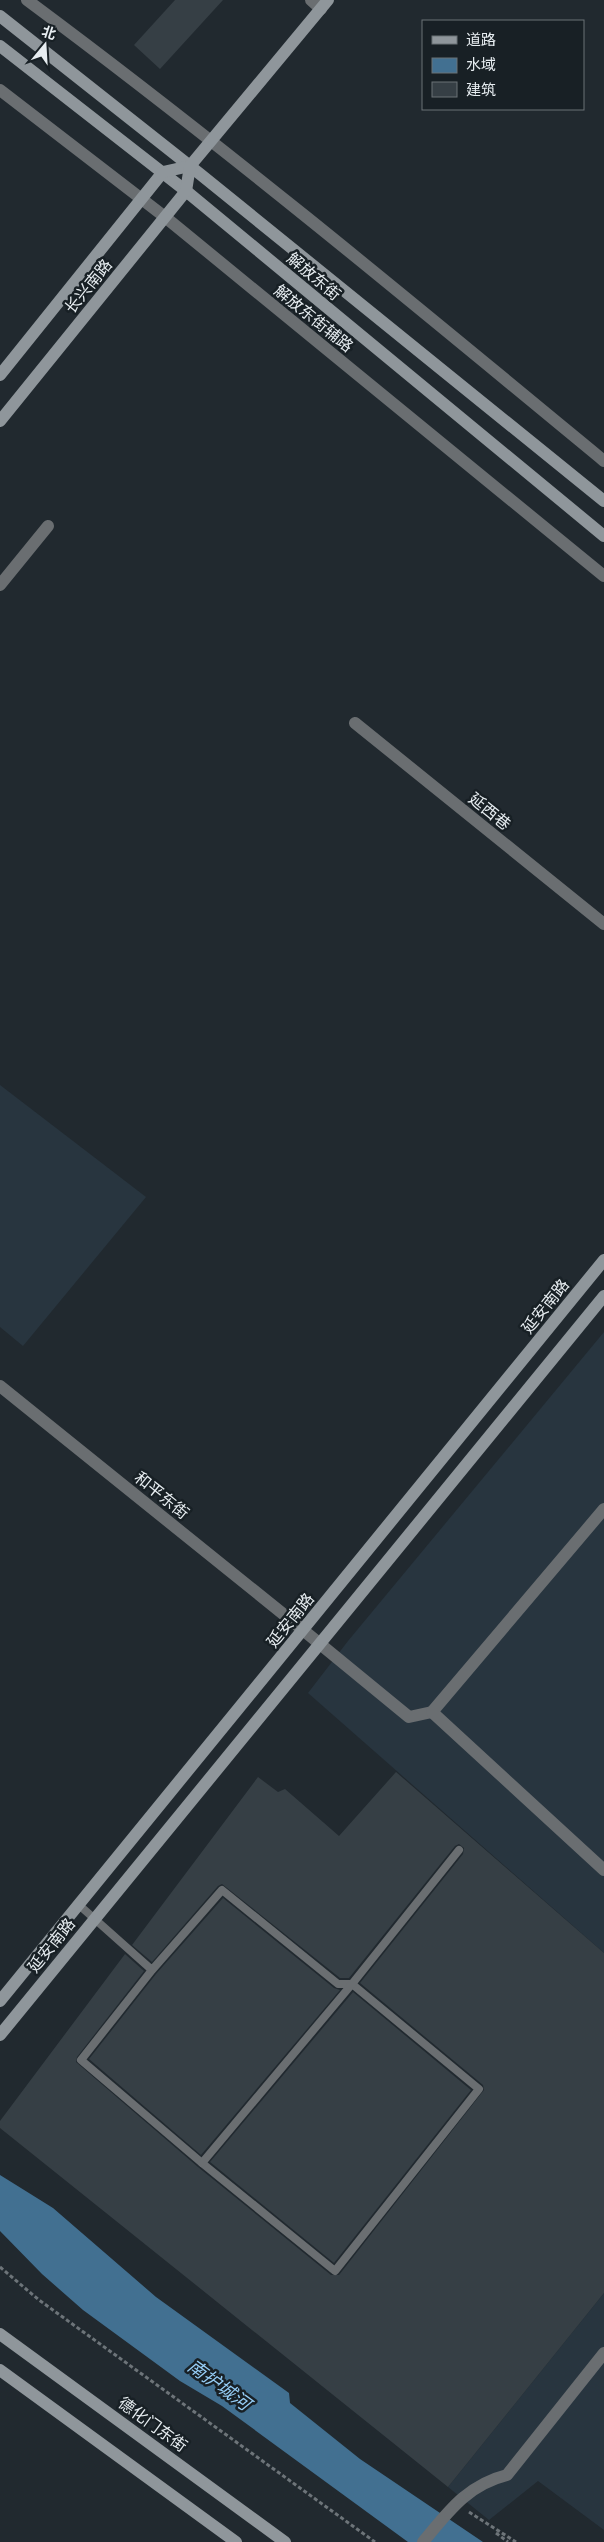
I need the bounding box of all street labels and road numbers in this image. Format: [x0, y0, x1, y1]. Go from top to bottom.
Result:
street label: 解放东街 [282, 247, 346, 305]
street label: 长兴南路 [59, 254, 117, 318]
street label: 解放东街辅路 [270, 279, 358, 357]
street label: 延西巷 [464, 787, 516, 835]
street label: 延安南路 [516, 1274, 574, 1338]
street label: 和平东街 [130, 1466, 194, 1524]
street label: 延安南路 [261, 1588, 319, 1652]
street label: 延安南路 [22, 1913, 80, 1977]
street label: 德化门东街 [114, 2392, 192, 2456]

